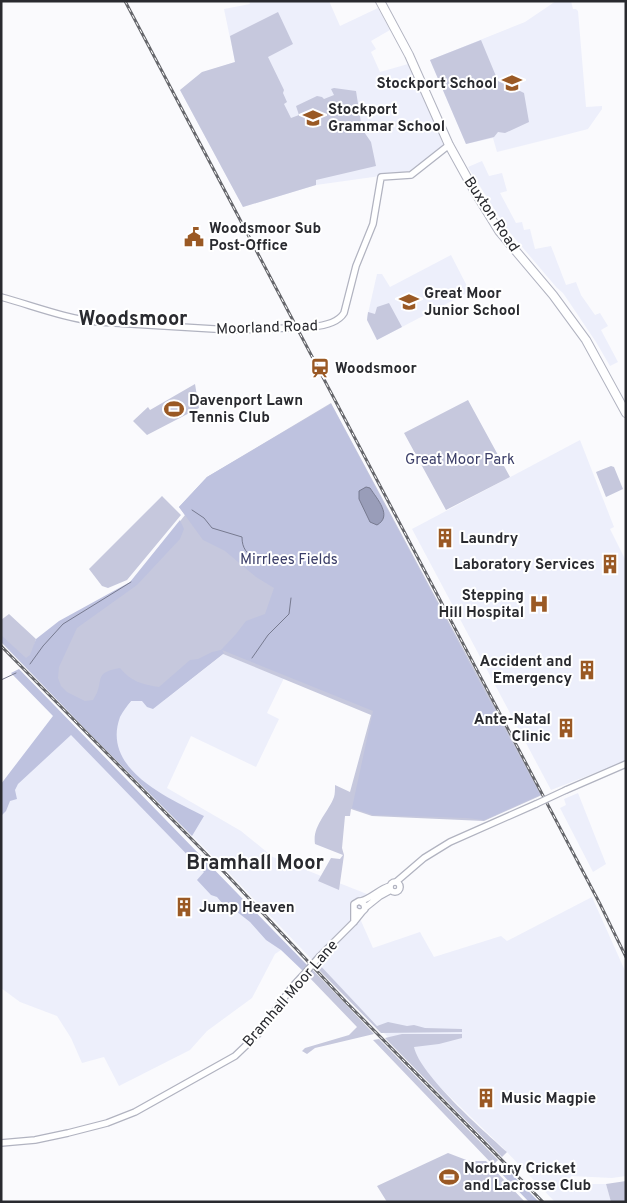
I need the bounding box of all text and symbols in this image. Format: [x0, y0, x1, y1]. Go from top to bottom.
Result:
school or university icon: Stockport School [501, 72, 523, 94]
place label: Stockport School [377, 75, 497, 94]
place label: Stockport Grammar School [328, 101, 445, 137]
school or university icon: Stockport Grammar School [302, 107, 324, 129]
street label: Buxton Road [459, 174, 523, 256]
place label: Woodsmoor Sub Post-Office [209, 220, 321, 256]
public building icon: Woodsmoor Sub Post-Office [183, 226, 205, 248]
place label: Great Moor Junior School [424, 285, 520, 321]
school or university icon: Great Moor Junior School [398, 291, 420, 313]
district label: Woodsmoor [79, 307, 188, 333]
street label: Moorland Road [216, 317, 318, 340]
station icon: Woodsmoor [309, 357, 331, 379]
place label: Woodsmoor [335, 360, 417, 379]
place label: Davenport Lawn Tennis Club [189, 392, 303, 428]
sports icon: Davenport Lawn Tennis Club [163, 398, 185, 420]
park label: Great Moor Park [405, 451, 515, 470]
building icon: Laundry [434, 527, 456, 549]
place label: Laundry [460, 530, 519, 549]
park label: Mirrlees Fields [240, 551, 338, 570]
building icon: Laboratory Services [599, 553, 621, 575]
place label: Laboratory Services [454, 556, 595, 575]
place label: Stepping Hill Hospital [438, 587, 524, 623]
hospital icon: Stepping Hill Hospital [528, 593, 550, 615]
place label: Accident and Emergency [480, 653, 572, 689]
building icon: Accident and Emergency [576, 659, 598, 681]
place label: Ante-Natal Clinic [474, 711, 551, 747]
building icon: Ante-Natal Clinic [555, 717, 577, 739]
district label: Bramhall Moor [186, 851, 324, 877]
building icon: Jump Heaven [173, 896, 195, 918]
place label: Jump Heaven [199, 899, 295, 918]
street label: Bramhall Moor Lane [239, 937, 343, 1051]
building icon: Music Magpie [475, 1087, 497, 1109]
place label: Music Magpie [501, 1090, 596, 1109]
place label: Norbury Cricket and Lacrosse Club [464, 1160, 591, 1196]
sports icon: Norbury Cricket and Lacrosse Club [438, 1166, 460, 1188]

